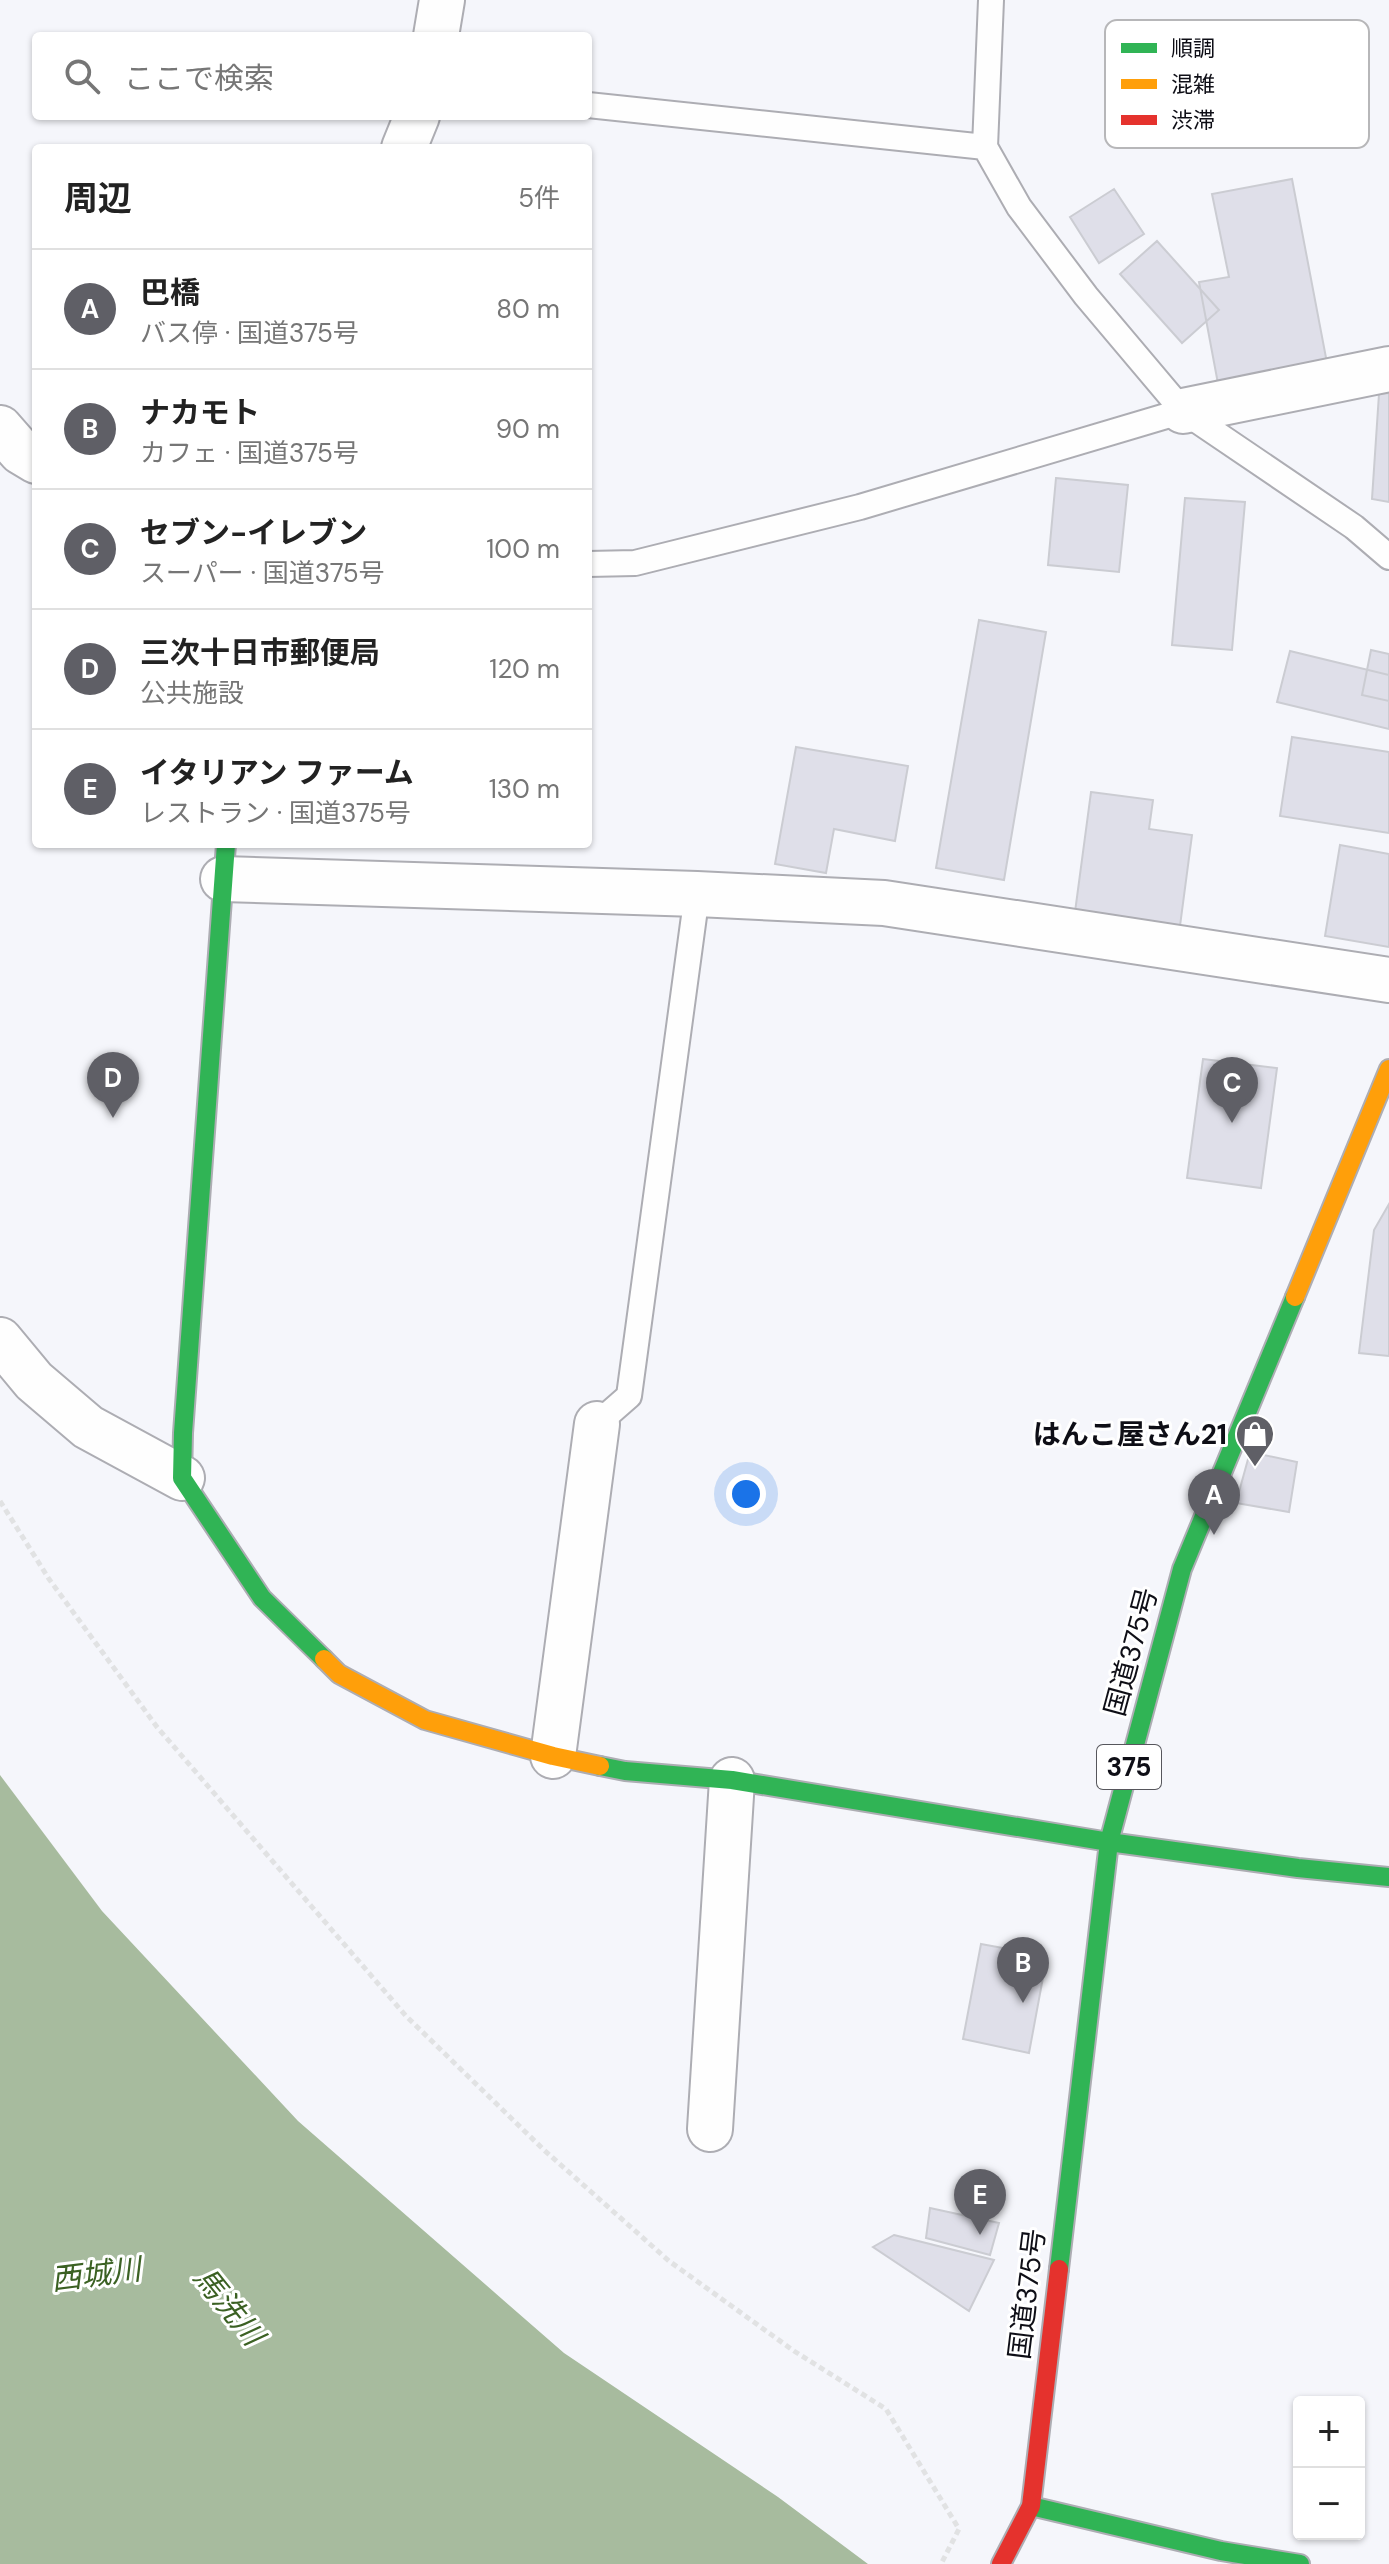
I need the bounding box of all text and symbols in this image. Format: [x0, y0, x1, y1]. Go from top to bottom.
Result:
legend [1105, 20, 1369, 148]
search box [32, 32, 592, 120]
text: 順調 [1171, 34, 1215, 63]
icon: search [60, 54, 104, 98]
text: ここで検索 [124, 59, 274, 98]
text: 混雑 [1171, 70, 1215, 99]
text: 渋滞 [1171, 106, 1215, 135]
text: 周辺 [64, 176, 132, 221]
text: 5件 [518, 181, 560, 215]
text: 巴橋 [140, 273, 200, 312]
text: A [81, 292, 99, 326]
text: 80 m [496, 292, 560, 326]
text: バス停 · 国道375号 [140, 316, 359, 350]
text: ナカモト [140, 393, 260, 432]
text: B [82, 412, 98, 446]
text: 90 m [496, 412, 560, 446]
text: カフェ · 国道375号 [140, 436, 359, 470]
text: セブン-イレブン [140, 513, 367, 552]
text: C [80, 532, 100, 566]
text: 100 m [486, 532, 560, 566]
text: スーパー · 国道375号 [140, 556, 385, 590]
text: 三次十日市郵便局 [140, 633, 380, 672]
text: D [81, 652, 99, 686]
text: 120 m [489, 652, 560, 686]
text: 公共施設 [140, 676, 244, 710]
text: イタリアン ファーム [140, 753, 414, 792]
text: E [82, 772, 98, 806]
text: 130 m [489, 772, 560, 806]
text: レストラン · 国道375号 [140, 796, 411, 830]
pin: D [87, 1052, 139, 1118]
pin: C [1206, 1057, 1258, 1123]
shop icon: はんこ屋さん21 [1234, 1413, 1276, 1468]
place label: はんこ屋さん21 [1033, 1416, 1227, 1453]
pin: A [1188, 1469, 1240, 1535]
your location [726, 1474, 766, 1514]
street label: 国道375号 [1096, 1584, 1166, 1720]
road number: 375 [1097, 1745, 1161, 1789]
pin: B [997, 1937, 1049, 2003]
pin: E [954, 2169, 1006, 2235]
street label: 国道375号 [1001, 2227, 1053, 2361]
water label: 西城川 [49, 2249, 146, 2299]
water label: 馬洗川 [186, 2259, 274, 2356]
map controls [1293, 2396, 1365, 2540]
button: + [1293, 2396, 1365, 2468]
button: − [1293, 2468, 1365, 2540]

